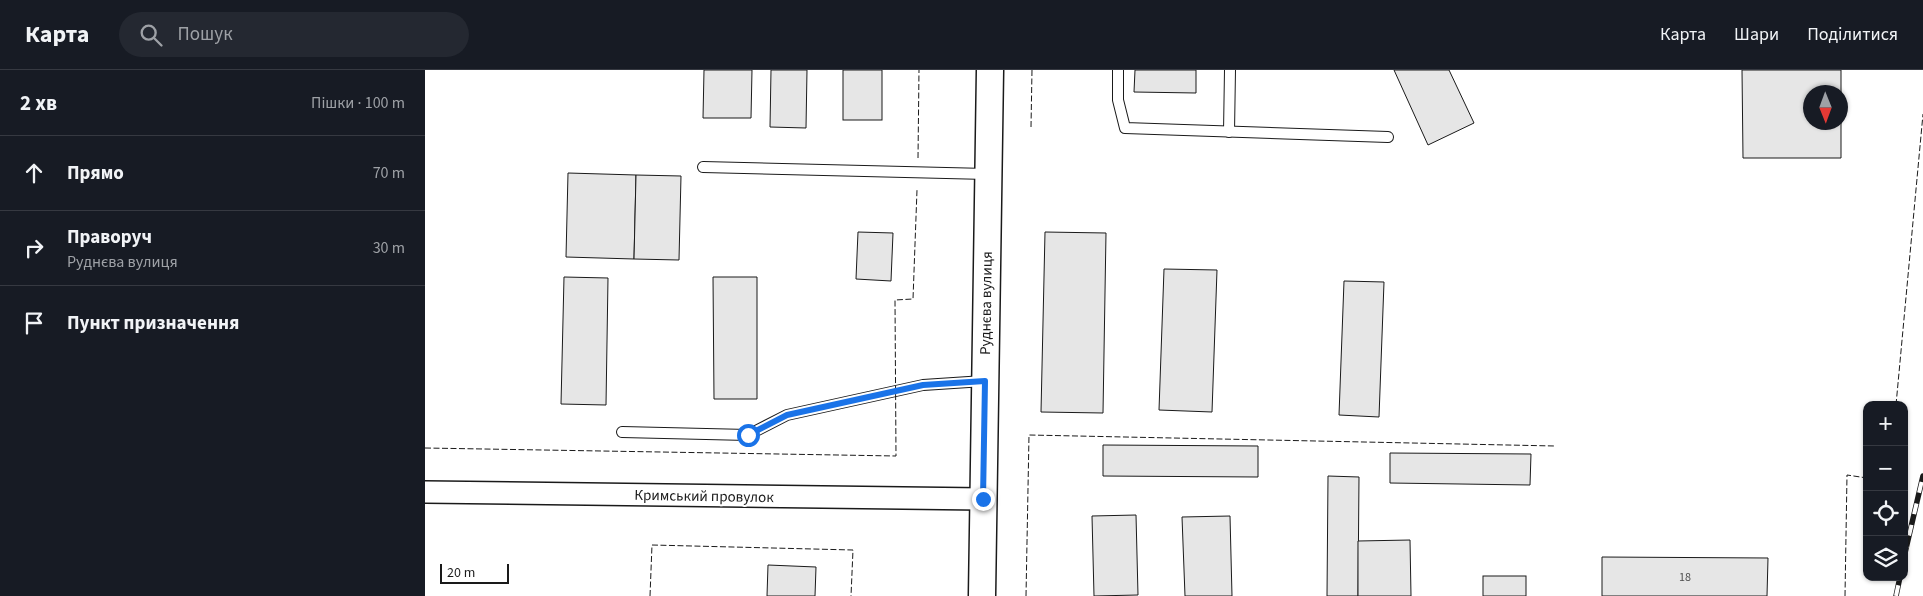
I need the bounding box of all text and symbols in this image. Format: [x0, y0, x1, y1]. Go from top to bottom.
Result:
search box [119, 12, 469, 57]
text: Карта [25, 17, 89, 52]
icon: search [137, 21, 165, 49]
text: Пошук [177, 21, 233, 48]
text: Карта [1660, 22, 1706, 47]
text: Шари [1734, 22, 1779, 47]
text: Поділитися [1807, 22, 1898, 47]
north arrow [1803, 85, 1848, 130]
text: 2 хв [20, 88, 57, 118]
text: Пішки · 100 m [311, 92, 405, 114]
icon: ahead [20, 159, 48, 187]
text: Прямо [67, 160, 124, 187]
text: 70 m [373, 162, 405, 184]
text: Праворуч [67, 224, 152, 251]
icon: right [20, 234, 48, 262]
text: 30 m [373, 237, 405, 259]
text: Руднєва вулиця [67, 251, 178, 273]
street label: Руднєва вулиця [975, 251, 998, 355]
icon: arrive [20, 309, 48, 337]
text: Пункт призначення [67, 310, 239, 337]
map controls [1863, 401, 1908, 581]
button: + [1863, 401, 1908, 446]
route start [737, 424, 760, 447]
button: − [1863, 446, 1908, 491]
street label: Кримський провулок [634, 485, 774, 508]
route end [972, 488, 995, 511]
button: locate [1863, 491, 1908, 536]
button: layers [1863, 536, 1908, 581]
scale bar [440, 561, 509, 584]
text: 20 m [447, 563, 475, 583]
house number: 18 [1679, 569, 1691, 586]

